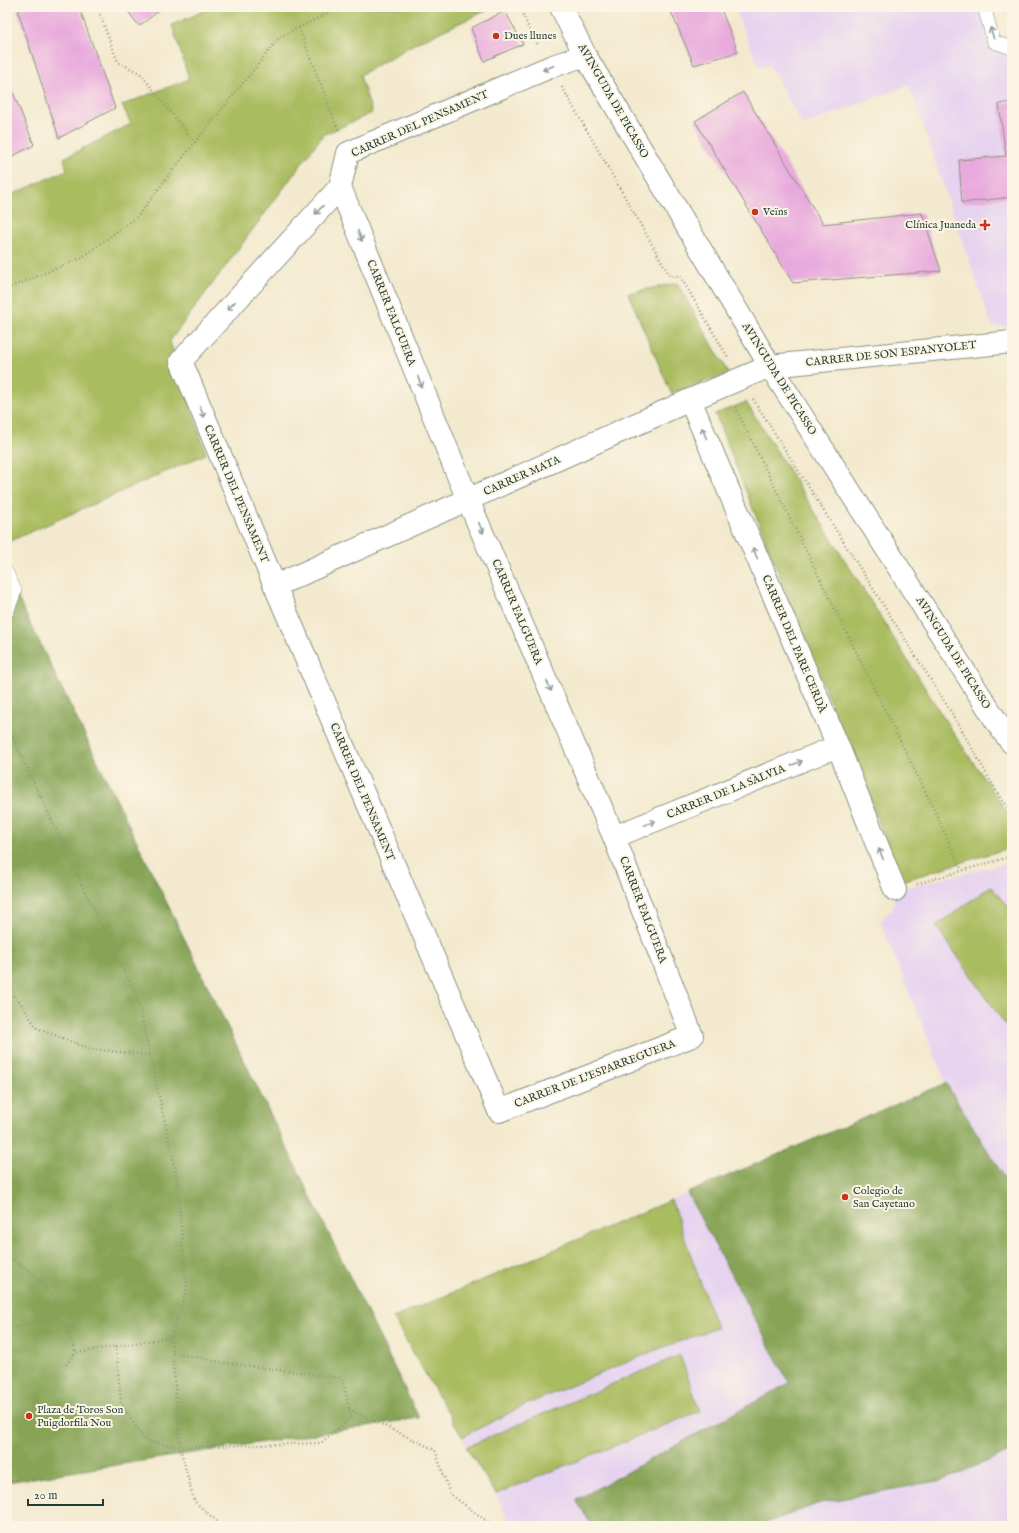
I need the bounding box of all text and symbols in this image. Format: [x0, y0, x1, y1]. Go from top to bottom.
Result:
one-way arrow [988, 27, 995, 40]
place label: Dues llunes [504, 29, 556, 43]
marker: Dues llunes [491, 31, 501, 41]
street label: AVINGUDA DE PICASSO [574, 40, 652, 161]
one-way arrow [542, 65, 554, 72]
street label: CARRER DEL PENSAMENT [349, 87, 491, 161]
one-way arrow [314, 205, 323, 215]
place label: Veïns [762, 205, 787, 219]
marker: Veïns [750, 207, 760, 217]
place label: Clínica Juaneda [905, 218, 976, 232]
marker: Clínica Juaneda [979, 219, 991, 231]
one-way arrow [357, 230, 364, 242]
street label: CARRER FALGUERA [363, 258, 419, 369]
one-way arrow [226, 301, 235, 311]
street label: AVINGUDA DE PICASSO [738, 319, 819, 438]
street label: CARRER DE SON ESPANYOLET [805, 338, 977, 370]
one-way arrow [417, 376, 424, 388]
one-way arrow [199, 406, 206, 418]
street label: CARRER DEL PENSAMENT [201, 423, 271, 565]
one-way arrow [700, 428, 707, 440]
street label: CARRER MATA [481, 453, 563, 499]
one-way arrow [477, 522, 485, 534]
one-way arrow [751, 547, 758, 559]
street label: CARRER FALGUERA [488, 557, 546, 667]
street label: CARRER DEL PARE CERDÀ [759, 573, 830, 716]
street label: AVINGUDA DE PICASSO [912, 593, 993, 712]
one-way arrow [546, 680, 553, 692]
street label: CARRER DEL PENSAMENT [327, 721, 397, 863]
one-way arrow [790, 759, 802, 766]
street label: CARRER DE LA SÀLVIA [665, 762, 788, 822]
one-way arrow [644, 818, 656, 826]
one-way arrow [876, 848, 884, 860]
street label: CARRER FALGUERA [616, 855, 670, 966]
street label: CARRER DE L'ESPARREGUERA [512, 1037, 678, 1111]
place label: Colegio de San Cayetano [853, 1184, 915, 1211]
marker: Colegio de San Cayetano [840, 1192, 850, 1202]
place label: Plaza de Toros Son Puigdorfila Nou [37, 1403, 123, 1430]
marker: Plaza de Toros Son Puigdorfila Nou [24, 1411, 34, 1421]
scale bar [28, 1481, 103, 1507]
text: 20 m [34, 1488, 57, 1503]

